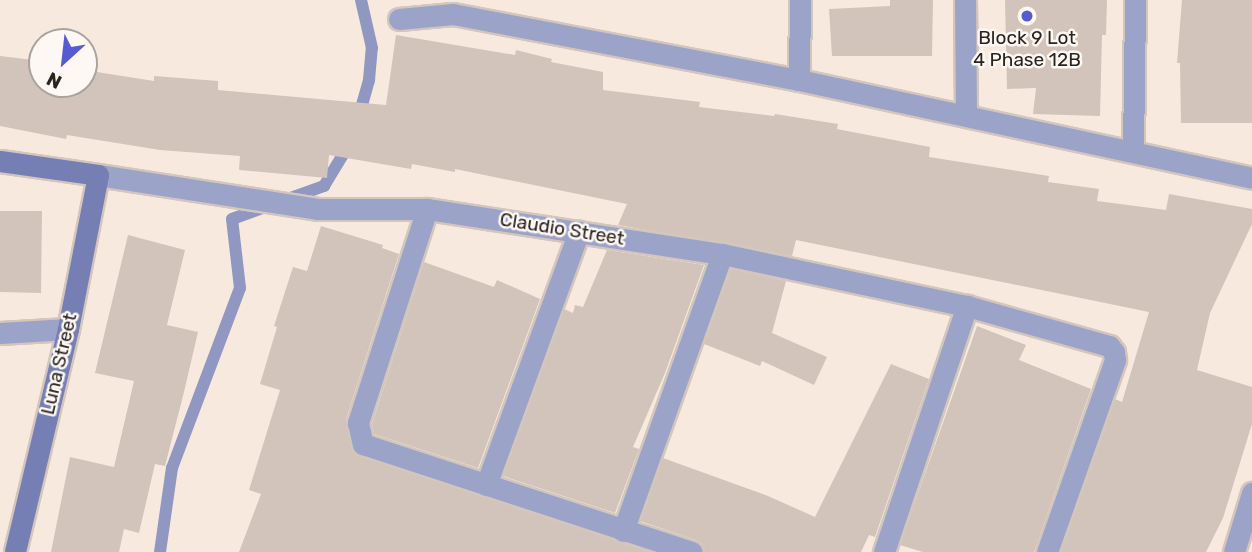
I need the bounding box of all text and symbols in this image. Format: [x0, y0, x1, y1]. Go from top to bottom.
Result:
marker: Block 9 Lot 4 Phase 12B [1019, 8, 1035, 24]
place label: Block 9 Lot 4 Phase 12B [973, 27, 1081, 71]
north arrow [28, 28, 98, 98]
text: N [43, 67, 65, 94]
street label: Claudio Street [498, 208, 626, 250]
street label: Luna Street [36, 311, 82, 417]

